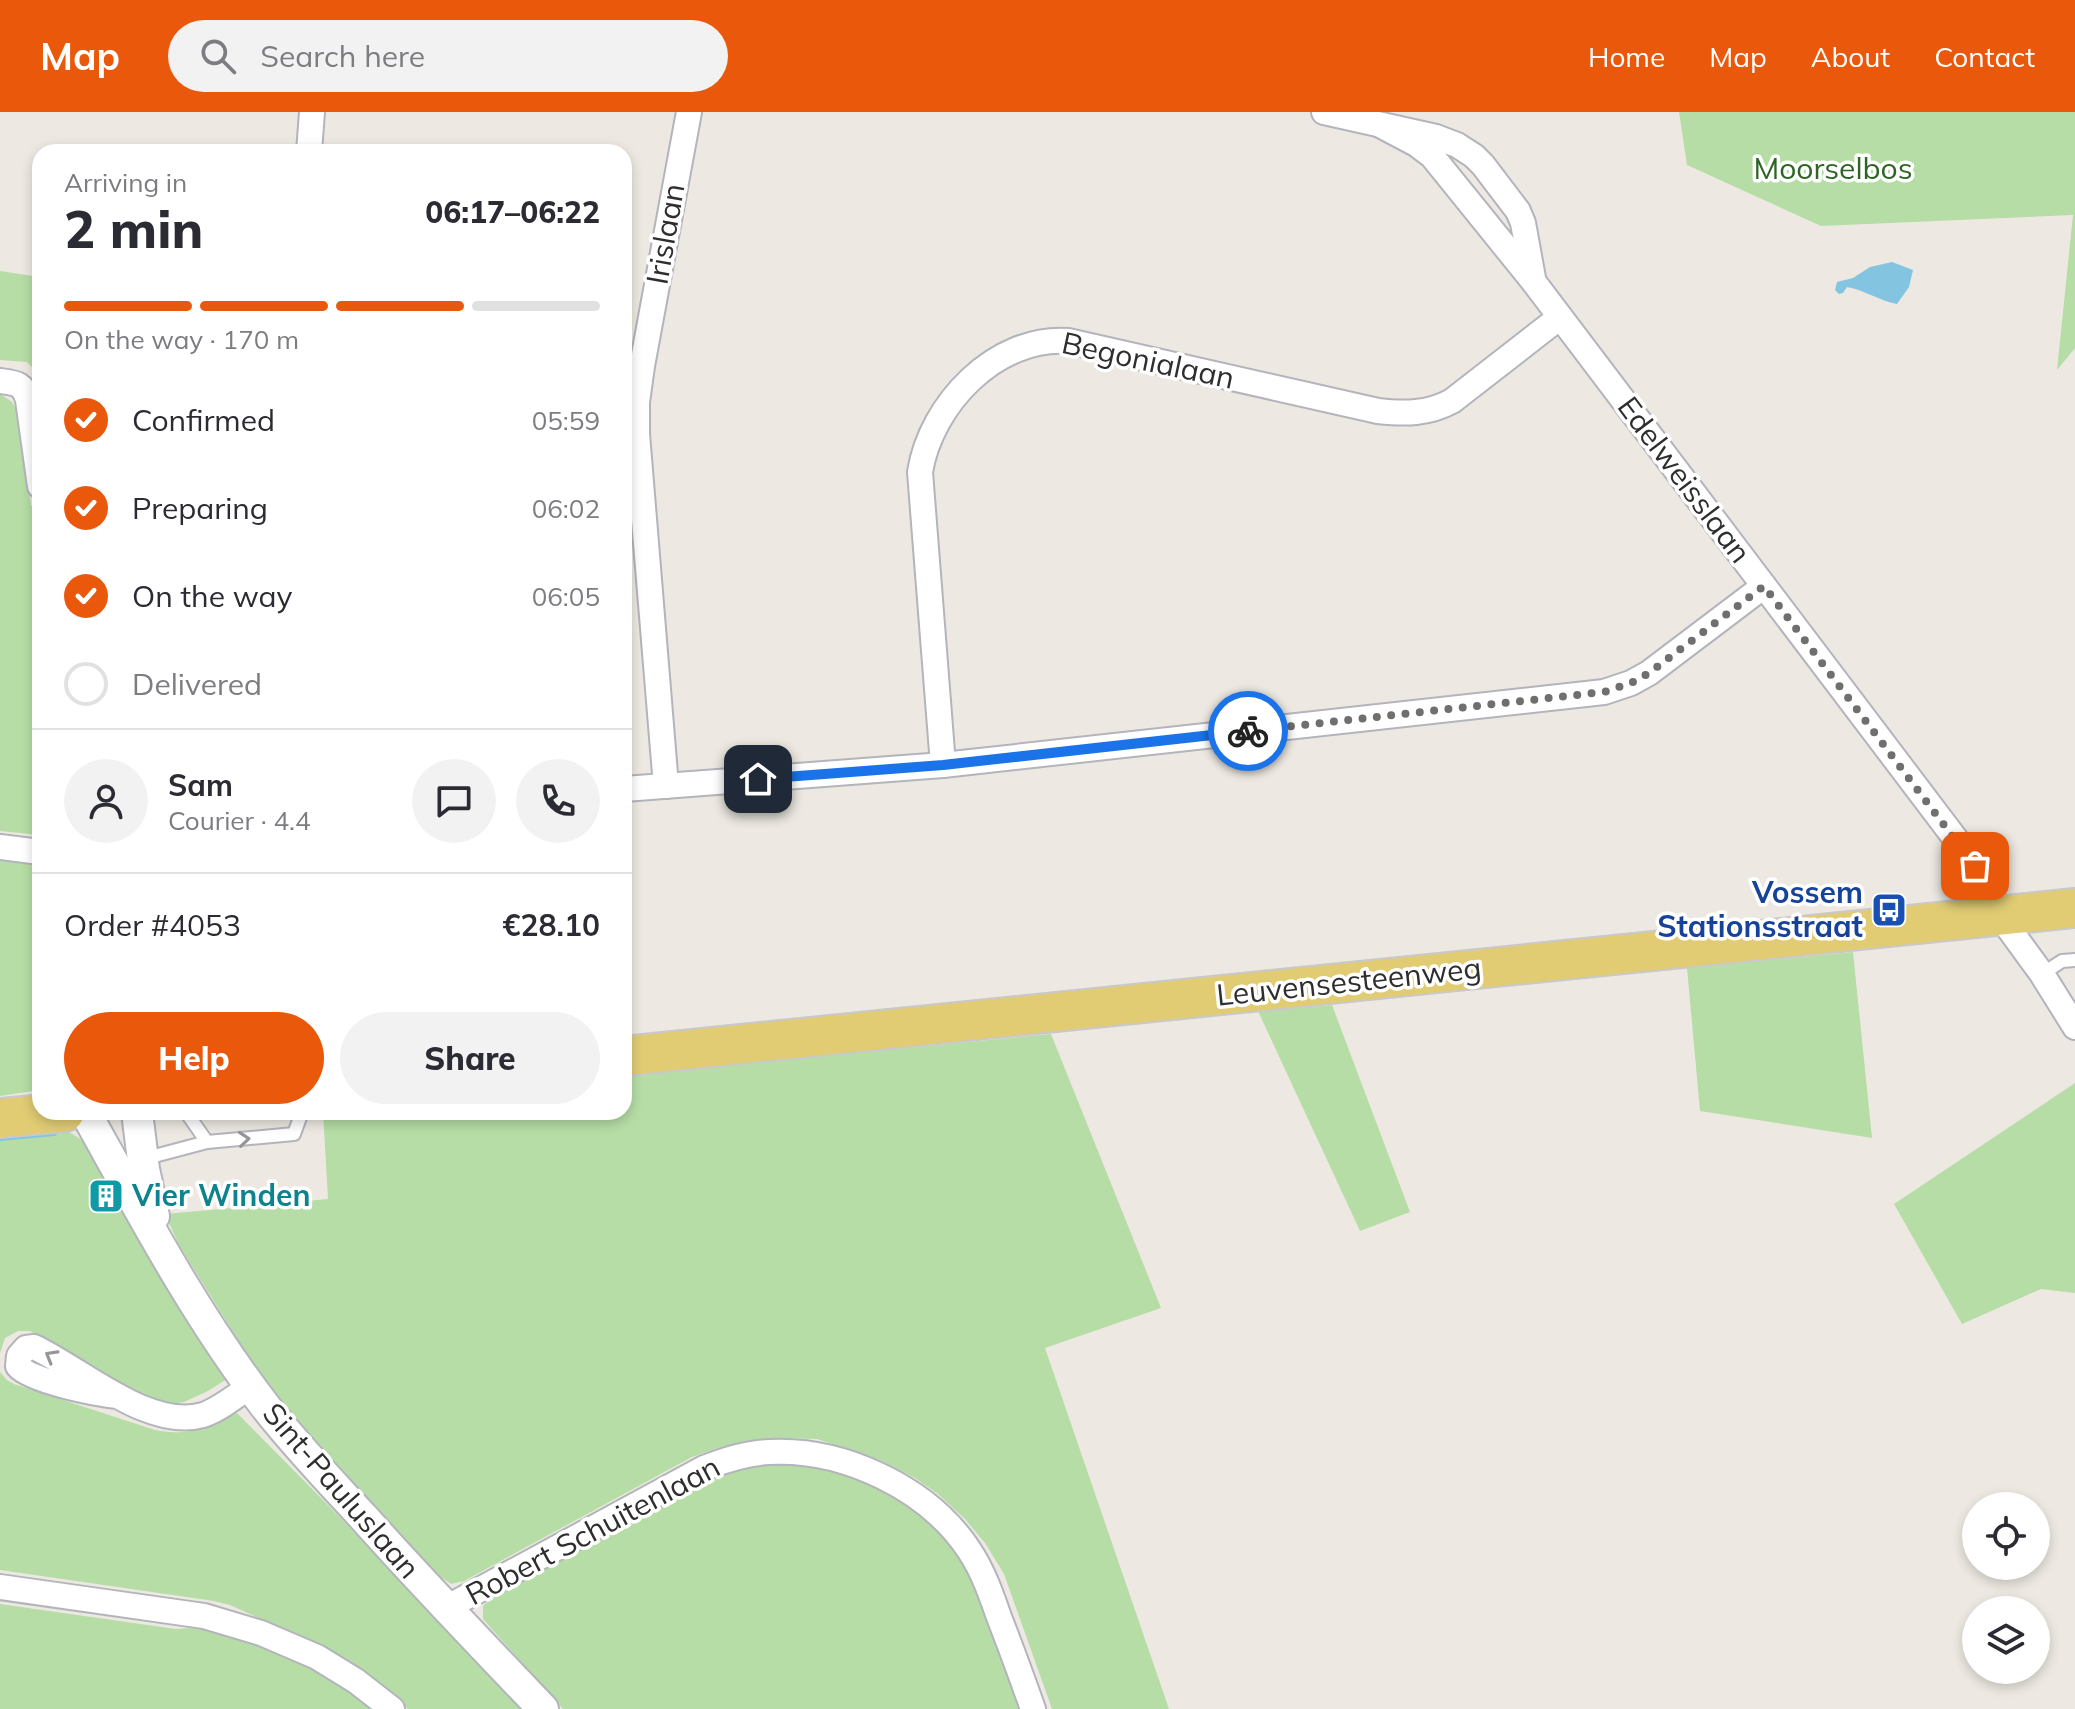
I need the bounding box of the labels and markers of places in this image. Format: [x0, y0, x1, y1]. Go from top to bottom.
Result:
pin [724, 745, 792, 813]
pin [1941, 832, 2009, 900]
place label: Vossem Stationsstraat [1657, 873, 1863, 945]
bus stop icon: Vossem Stationsstraat [1870, 891, 1908, 929]
place label: Vier Winden [131, 1176, 311, 1214]
building icon: Vier Winden [87, 1177, 125, 1215]

